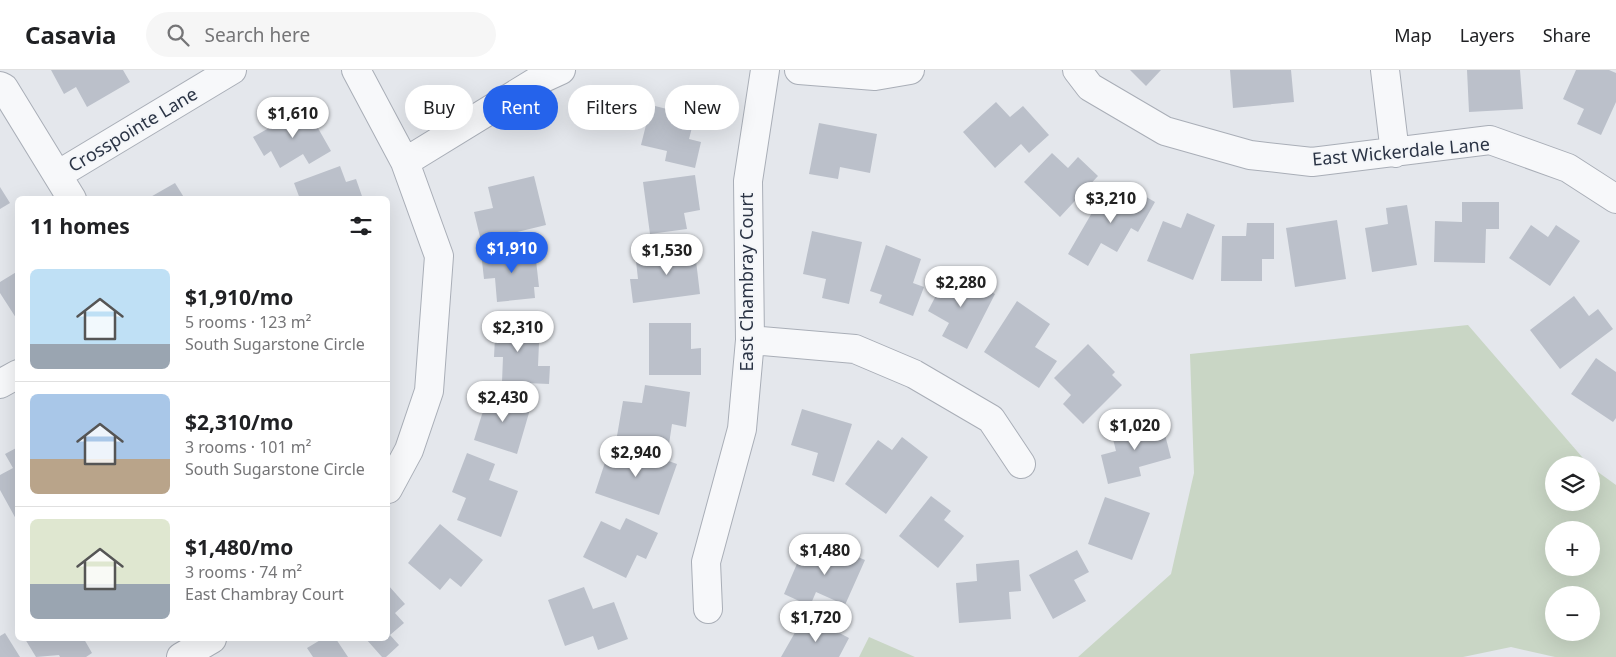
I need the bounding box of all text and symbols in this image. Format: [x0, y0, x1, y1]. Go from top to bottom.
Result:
search box [146, 12, 496, 57]
text: Casavia [25, 18, 116, 51]
icon: search [164, 21, 192, 49]
text: Search here [204, 22, 310, 48]
text: Map [1394, 23, 1432, 47]
text: Layers [1460, 23, 1515, 47]
text: Share [1543, 23, 1591, 47]
street label: Crosspointe Lane [64, 81, 201, 177]
chip: Buy [405, 85, 473, 130]
chip: Rent [483, 85, 558, 130]
chip: Filters [568, 85, 655, 130]
chip: New [665, 85, 739, 130]
pin: $1,610 [252, 97, 334, 139]
text: $1,610 [268, 102, 318, 124]
street label: East Wickerdale Lane [1311, 131, 1491, 171]
pin: $3,210 [1070, 182, 1152, 224]
text: $3,210 [1086, 187, 1136, 209]
street label: East Chambray Court [734, 192, 758, 371]
text: 11 homes [30, 212, 130, 240]
icon: filters [347, 212, 375, 240]
pin: $1,910 [471, 232, 553, 274]
pin: $1,530 [626, 234, 708, 276]
text: $1,910 [487, 237, 537, 259]
text: $1,530 [642, 239, 692, 261]
pin: $2,280 [920, 266, 1002, 308]
text: $2,280 [936, 271, 986, 293]
text: $1,910/mo [185, 283, 293, 311]
icon: home [70, 289, 130, 349]
pin: $2,310 [477, 310, 559, 353]
text: 5 rooms · 123 m² [185, 311, 311, 333]
text: $2,310 [493, 316, 543, 338]
text: South Sugarstone Circle [185, 333, 365, 355]
pin: $2,430 [462, 380, 544, 423]
text: $2,430 [478, 386, 528, 408]
text: $2,310/mo [185, 408, 293, 436]
pin: $1,020 [1094, 408, 1176, 451]
icon: home [70, 414, 130, 474]
text: $1,020 [1110, 414, 1160, 436]
text: 3 rooms · 101 m² [185, 436, 311, 458]
pin: $2,940 [595, 436, 677, 478]
text: $2,940 [611, 441, 661, 463]
map controls [1545, 456, 1600, 641]
button: layers [1545, 456, 1600, 511]
text: South Sugarstone Circle [185, 458, 365, 480]
button: + [1545, 521, 1600, 576]
text: $1,480/mo [185, 533, 293, 561]
pin: $1,480 [784, 534, 866, 576]
icon: home [70, 539, 130, 599]
text: $1,480 [800, 539, 850, 561]
text: 3 rooms · 74 m² [185, 561, 302, 583]
text: East Chambray Court [185, 583, 344, 605]
button: − [1545, 586, 1600, 641]
pin: $1,720 [775, 600, 857, 643]
text: $1,720 [791, 606, 841, 628]

